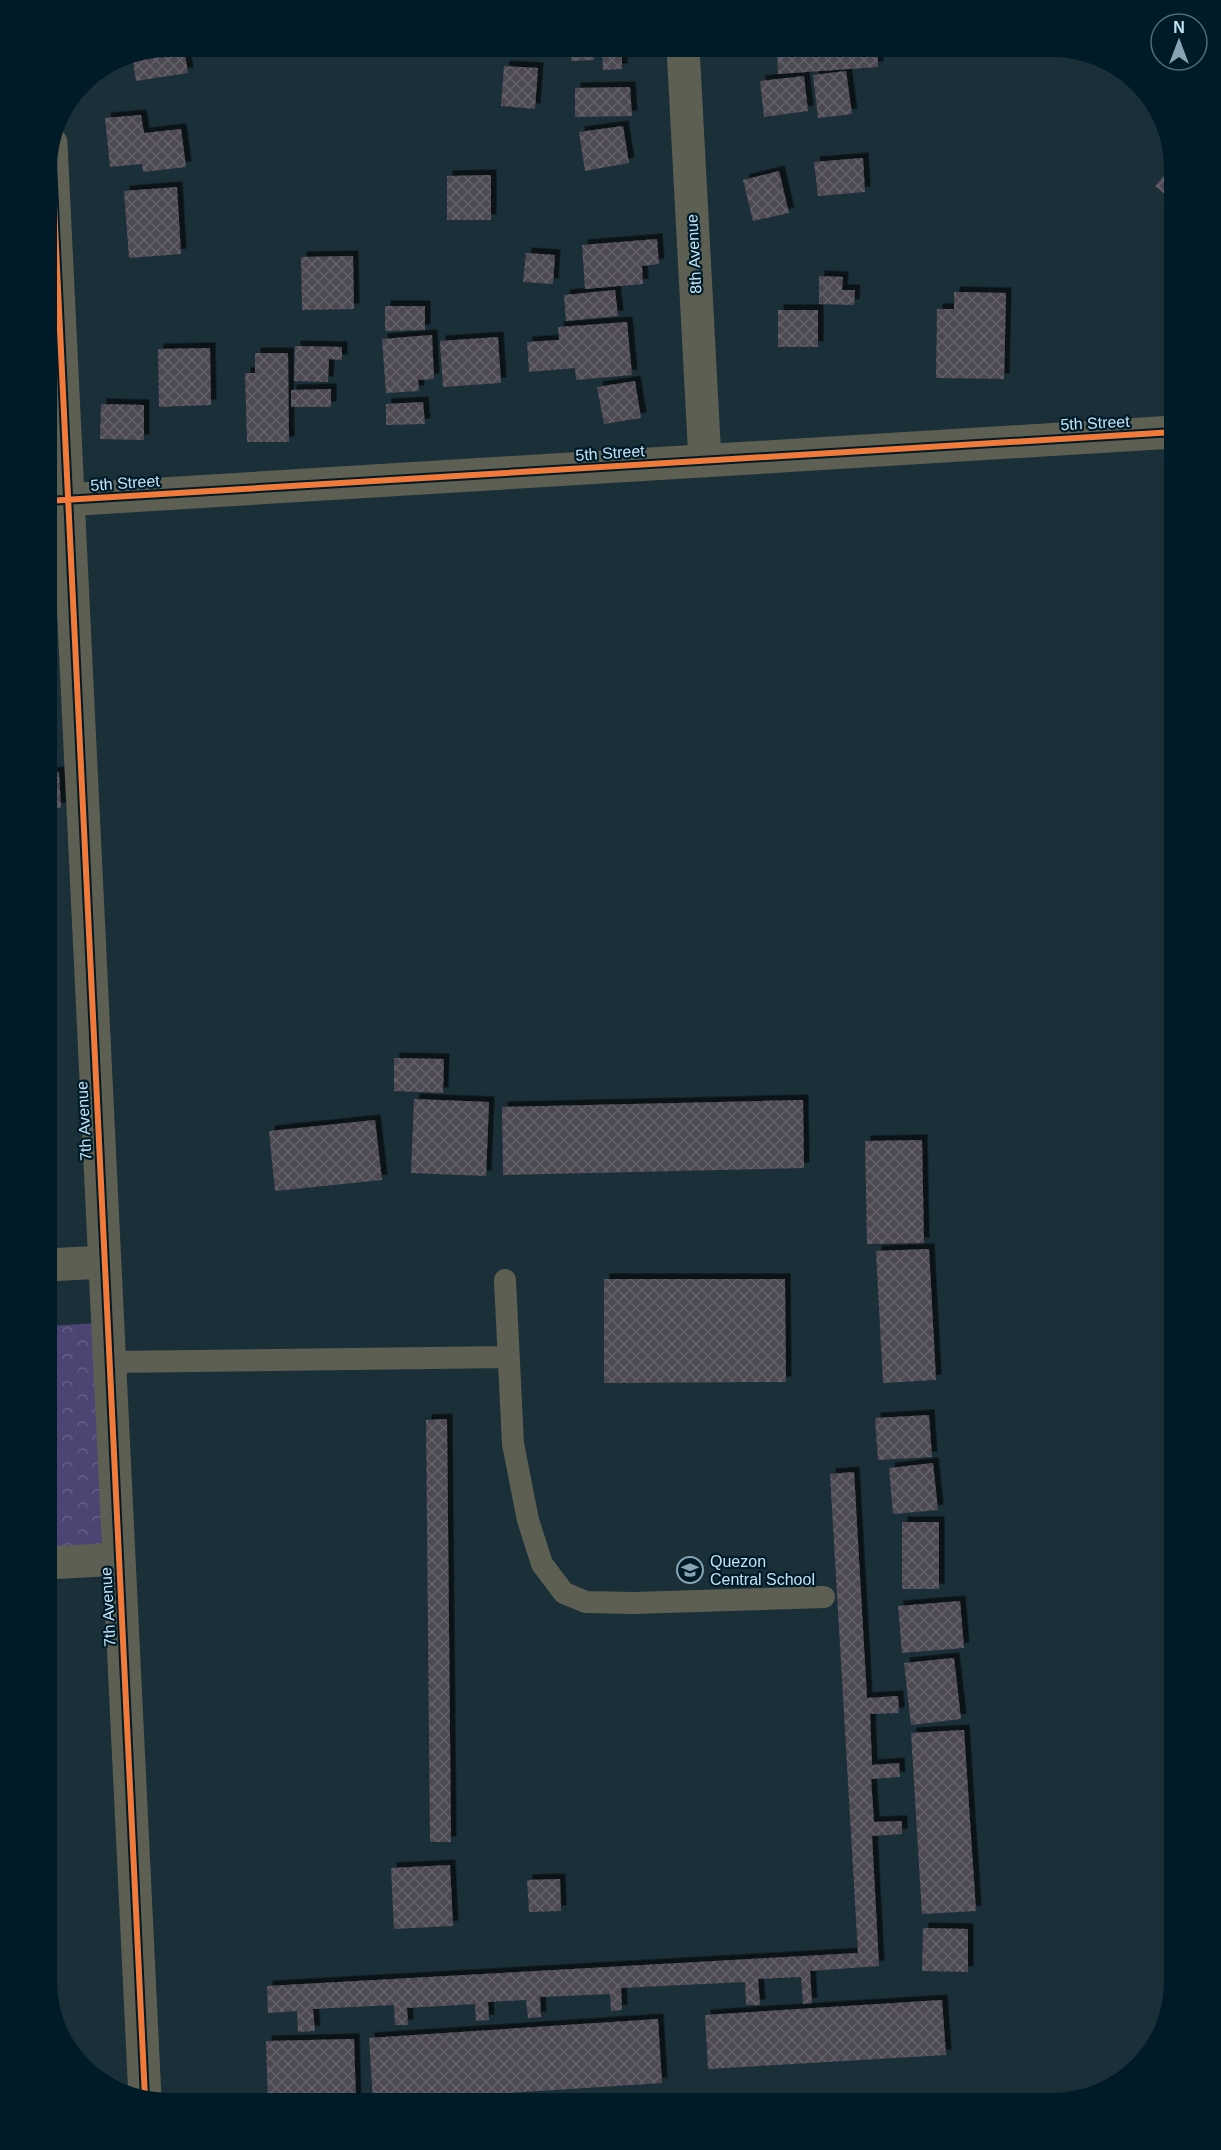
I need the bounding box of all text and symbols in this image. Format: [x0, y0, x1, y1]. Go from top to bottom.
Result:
north arrow [1149, 12, 1209, 72]
text: N [1173, 19, 1185, 36]
street label: 8th Avenue [683, 214, 705, 294]
street label: 5th Street [1060, 413, 1131, 433]
street label: 5th Street [575, 442, 646, 464]
street label: 5th Street [90, 472, 161, 494]
street label: 7th Avenue [73, 1081, 95, 1161]
place label: Quezon Central School [710, 1553, 815, 1588]
school or university icon: Quezon Central School [675, 1555, 705, 1585]
street label: 7th Avenue [97, 1567, 119, 1647]

